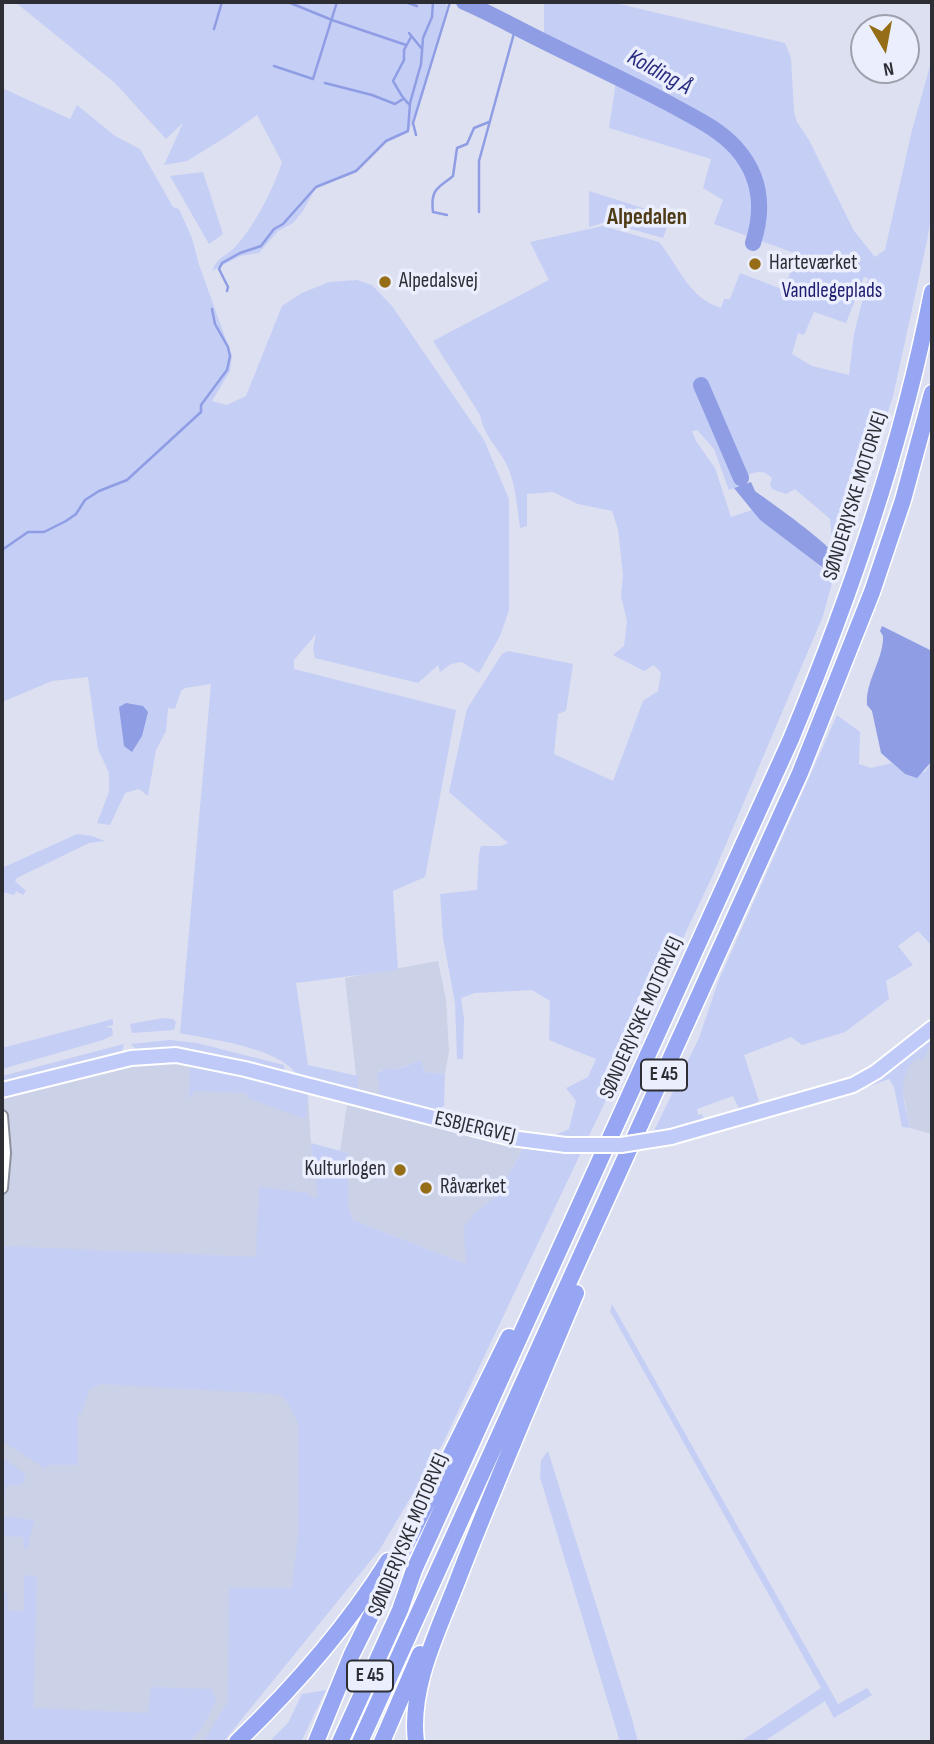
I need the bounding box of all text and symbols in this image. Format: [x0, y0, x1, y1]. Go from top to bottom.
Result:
north arrow [850, 14, 920, 84]
water label: Kolding Å [622, 44, 696, 102]
text: N [881, 56, 895, 80]
district label: Alpedalen [607, 204, 687, 232]
place label: Harteværket [769, 251, 857, 277]
marker: Harteværket [747, 256, 763, 272]
place label: Alpedalsvej [399, 269, 478, 295]
marker: Alpedalsvej [377, 274, 393, 290]
park label: Vandlegeplads [782, 279, 882, 305]
street label: SØNDERJYSKE MOTORVEJ [818, 409, 894, 583]
street label: SØNDERJYSKE MOTORVEJ [595, 933, 689, 1103]
road number: E 45 [641, 1060, 687, 1091]
street label: ESBJERGVEJ [432, 1106, 518, 1150]
place label: Kulturlogen [305, 1157, 386, 1183]
marker: Kulturlogen [392, 1162, 408, 1178]
place label: Råværket [440, 1175, 506, 1201]
marker: Råværket [418, 1180, 434, 1196]
street label: SØNDERJYSKE MOTORVEJ [363, 1450, 455, 1620]
road number: E 45 [347, 1660, 393, 1692]

